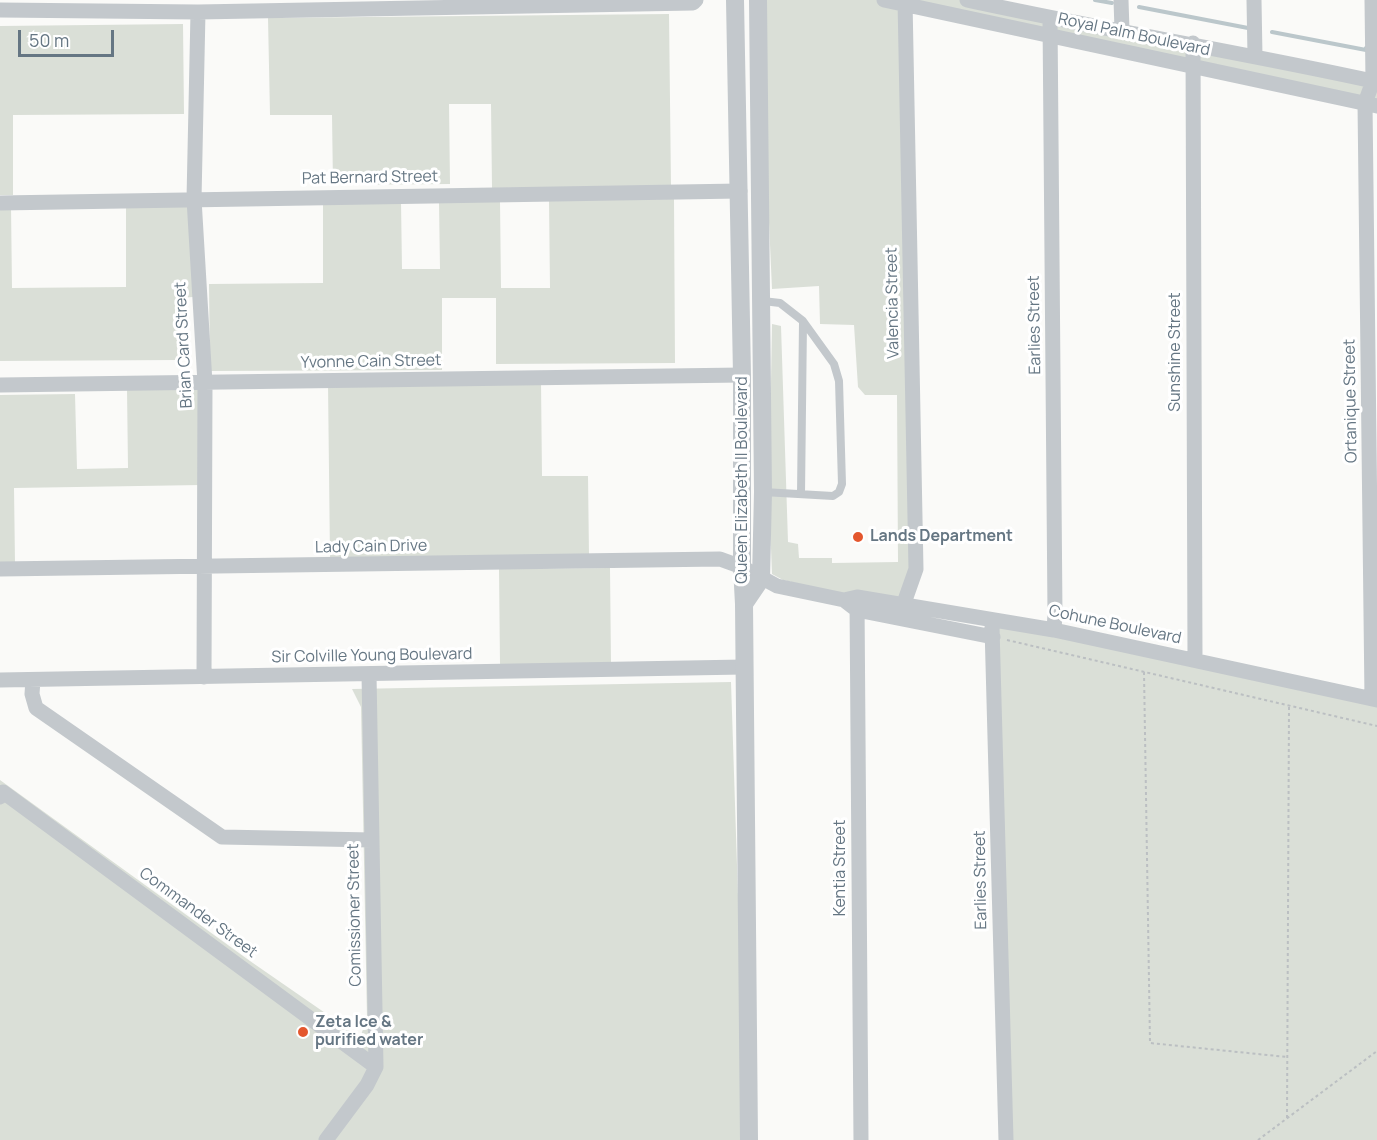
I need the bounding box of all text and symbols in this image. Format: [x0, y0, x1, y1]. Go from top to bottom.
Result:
street label: Royal Palm Boulevard [1056, 9, 1212, 61]
scale bar [21, 18, 117, 56]
text: 50 m [29, 28, 69, 52]
street label: Pat Bernard Street [302, 167, 438, 189]
street label: Valencia Street [882, 247, 904, 359]
street label: Earlies Street [1025, 275, 1045, 375]
street label: Brian Card Street [171, 281, 197, 409]
street label: Sunshine Street [1166, 292, 1186, 412]
street label: Ortanique Street [1340, 339, 1362, 463]
street label: Yvonne Cain Street [300, 351, 442, 373]
street label: Queen Elizabeth II Boulevard [733, 376, 753, 584]
place label: Lands Department [870, 527, 1013, 547]
marker: Lands Department [851, 530, 865, 544]
street label: Lady Cain Drive [315, 536, 427, 558]
street label: Cohune Boulevard [1047, 602, 1183, 648]
street label: Sir Colville Young Boulevard [271, 645, 473, 667]
street label: Kentia Street [831, 820, 851, 916]
street label: Earlies Street [971, 830, 991, 930]
street label: Comissioner Street [344, 843, 366, 987]
street label: Commander Street [135, 864, 261, 962]
place label: Zeta Ice & purified water [315, 1013, 423, 1051]
marker: Zeta Ice & purified water [296, 1025, 310, 1039]

